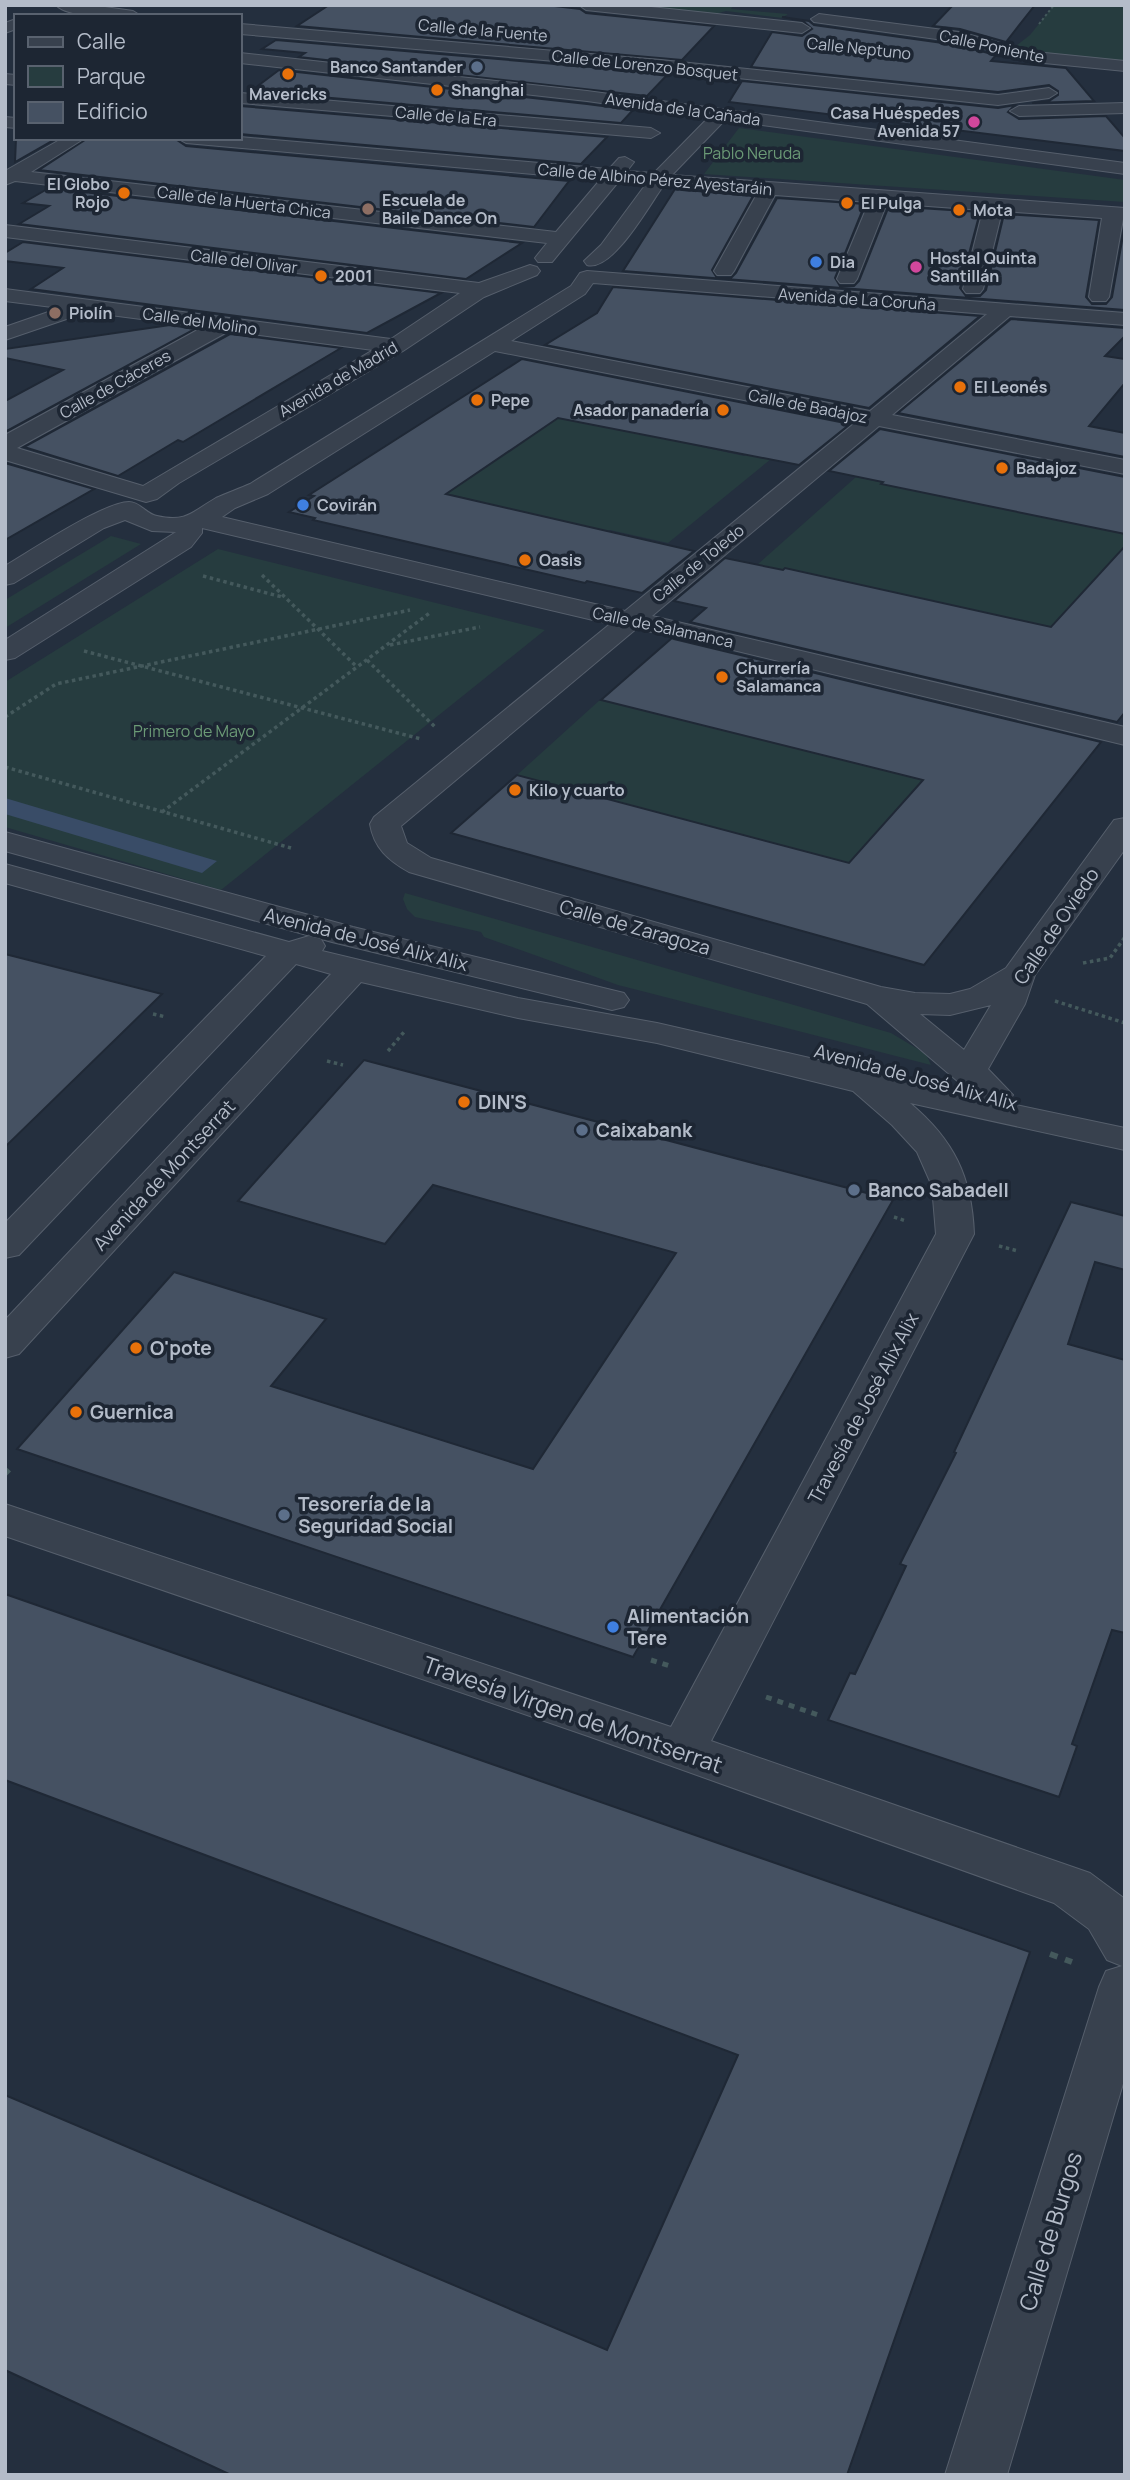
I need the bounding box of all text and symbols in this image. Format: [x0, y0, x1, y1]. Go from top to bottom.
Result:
street label: Calle de la Fuente [417, 13, 549, 47]
legend [14, 14, 242, 140]
street label: Calle Poniente [938, 24, 1046, 68]
text: Calle [77, 27, 126, 55]
street label: Calle Neptuno [806, 32, 912, 64]
street label: Calle de Lorenzo Bosquet [551, 44, 739, 86]
place label: Banco Santander [330, 56, 463, 78]
marker: Banco Santander [469, 59, 485, 75]
text: Parque [77, 62, 146, 90]
marker: Mavericks [280, 66, 296, 82]
place label: Shanghai [451, 79, 524, 101]
marker: Shanghai [429, 82, 445, 98]
place label: Mavericks [249, 83, 327, 105]
street label: Avenida de la Cañada [604, 87, 762, 131]
text: Edificio [77, 97, 148, 125]
street label: Calle de la Era [394, 101, 498, 131]
place label: Casa Huéspedes Avenida 57 [830, 102, 960, 142]
marker: Casa Huéspedes Avenida 57 [966, 114, 982, 130]
park label: Pablo Neruda [703, 142, 801, 164]
street label: Calle de Albino Pérez Ayestaráin [537, 158, 773, 200]
place label: El Globo Rojo [47, 173, 110, 213]
street label: Calle de la Huerta Chica [156, 180, 332, 224]
marker: El Globo Rojo [116, 185, 132, 201]
place label: Escuela de Baile Dance On [382, 189, 497, 229]
place label: El Pulga [861, 192, 922, 214]
marker: El Pulga [839, 195, 855, 211]
place label: Mota [973, 199, 1013, 221]
marker: Escuela de Baile Dance On [360, 201, 376, 217]
marker: Mota [951, 202, 967, 218]
street label: Calle del Olivar [189, 244, 299, 278]
place label: Hostal Quinta Santillán [930, 247, 1036, 287]
place label: Dia [830, 251, 855, 273]
marker: Dia [808, 254, 824, 270]
marker: Hostal Quinta Santillán [908, 259, 924, 275]
place label: 2001 [335, 265, 373, 287]
marker: 2001 [313, 268, 329, 284]
street label: Avenida de La Coruña [777, 283, 937, 315]
place label: Piolín [69, 302, 113, 324]
street label: Calle del Molino [141, 302, 259, 340]
marker: Piolín [47, 305, 63, 321]
street label: Avenida de Madrid [274, 336, 402, 422]
street label: Calle de Cáceres [55, 344, 175, 424]
place label: El Leonés [974, 376, 1048, 398]
marker: El Leonés [952, 379, 968, 395]
street label: Calle de Badajoz [746, 384, 870, 428]
place label: Pepe [491, 389, 530, 411]
marker: Pepe [469, 392, 485, 408]
place label: Asador panadería [573, 399, 709, 421]
marker: Asador panadería [715, 402, 731, 418]
place label: Badajoz [1016, 457, 1077, 479]
marker: Badajoz [994, 460, 1010, 476]
place label: Covirán [317, 494, 377, 516]
marker: Covirán [295, 497, 311, 513]
street label: Calle de Toledo [647, 519, 749, 607]
place label: Oasis [539, 549, 582, 571]
marker: Oasis [517, 552, 533, 568]
street label: Calle de Salamanca [591, 601, 735, 653]
place label: Churrería Salamanca [736, 657, 821, 697]
marker: Churrería Salamanca [714, 669, 730, 685]
park label: Primero de Mayo [133, 720, 255, 742]
place label: Kilo y cuarto [529, 779, 625, 801]
marker: Kilo y cuarto [507, 782, 523, 798]
street label: Calle de Oviedo [1007, 863, 1105, 989]
street label: Calle de Zaragoza [557, 893, 713, 961]
street label: Avenida de José Alix Alix [261, 901, 471, 977]
street label: Avenida de José Alix Alix [812, 1037, 1020, 1117]
place label: DIN'S [478, 1089, 527, 1115]
street label: Avenida de Montserrat [87, 1094, 241, 1256]
marker: DIN'S [456, 1094, 472, 1110]
place label: Caixabank [596, 1117, 693, 1143]
marker: Caixabank [574, 1122, 590, 1138]
place label: Banco Sabadell [868, 1177, 1009, 1203]
marker: Banco Sabadell [846, 1182, 862, 1198]
street label: Travesía de José Alix Alix [802, 1308, 924, 1508]
place label: O'pote [150, 1335, 212, 1361]
marker: O'pote [128, 1340, 144, 1356]
place label: Guernica [90, 1399, 174, 1425]
marker: Guernica [68, 1404, 84, 1420]
place label: Tesorería de la Seguridad Social [298, 1491, 453, 1539]
marker: Tesorería de la Seguridad Social [276, 1507, 292, 1523]
place label: Alimentación Tere [627, 1603, 749, 1651]
marker: Alimentación Tere [605, 1619, 621, 1635]
street label: Travesía Virgen de Montserrat [419, 1648, 727, 1780]
street label: Calle de Burgos [1011, 2148, 1089, 2314]

